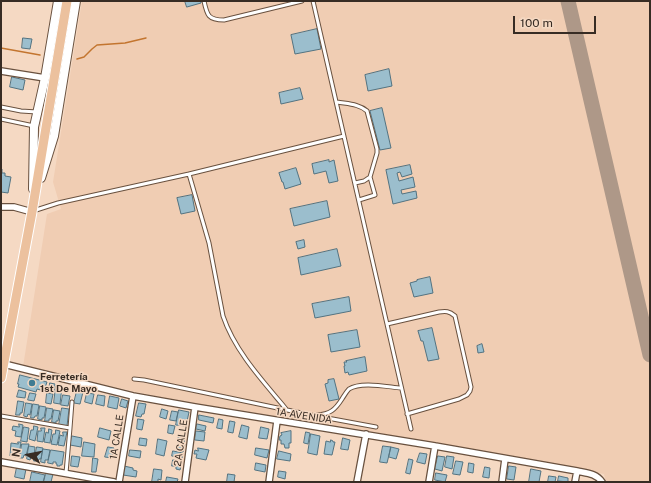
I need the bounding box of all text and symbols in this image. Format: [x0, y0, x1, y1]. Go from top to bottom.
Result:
scale bar [515, 8, 598, 34]
text: 100 m [520, 16, 553, 30]
place label: Ferretería 1st De Mayo [40, 371, 97, 394]
marker: Ferretería 1st De Mayo [27, 378, 37, 388]
street label: 1A AVENIDA [275, 406, 333, 426]
street label: 1A CALLE [108, 414, 126, 460]
street label: 2A CALLE [172, 419, 190, 467]
north arrow [8, 435, 48, 475]
text: N [10, 448, 23, 458]

